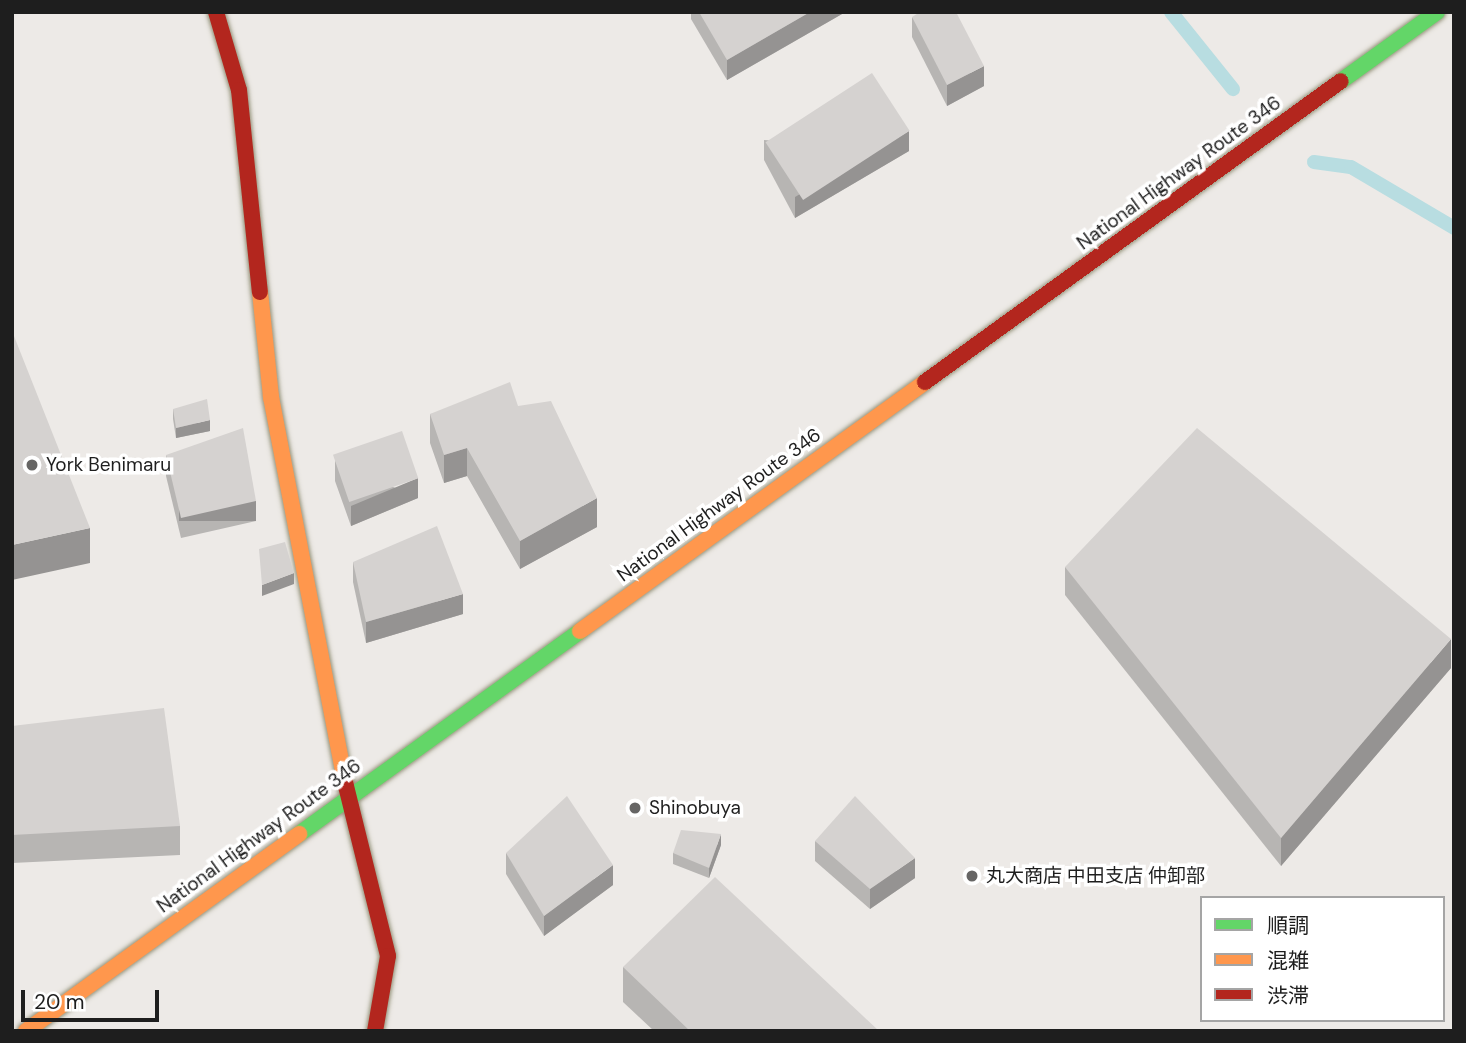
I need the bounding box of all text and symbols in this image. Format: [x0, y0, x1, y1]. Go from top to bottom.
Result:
street label: National Highway Route 346 [1073, 91, 1285, 255]
street label: National Highway Route 346 [613, 423, 825, 587]
place label: York Benimaru [46, 454, 171, 476]
marker: York Benimaru [24, 457, 40, 473]
street label: National Highway Route 346 [153, 754, 365, 918]
place label: Shinobuya [649, 797, 741, 819]
marker: Shinobuya [627, 800, 643, 816]
place label: 丸大商店 中田支店 仲卸部 [986, 865, 1205, 887]
marker: 丸大商店 中田支店 仲卸部 [964, 868, 980, 884]
legend [1200, 896, 1445, 1022]
text: 順調 [1267, 912, 1309, 940]
text: 混雑 [1267, 947, 1309, 975]
scale bar [24, 976, 163, 1020]
text: 渋滞 [1267, 982, 1309, 1010]
text: 20 m [34, 988, 85, 1016]

